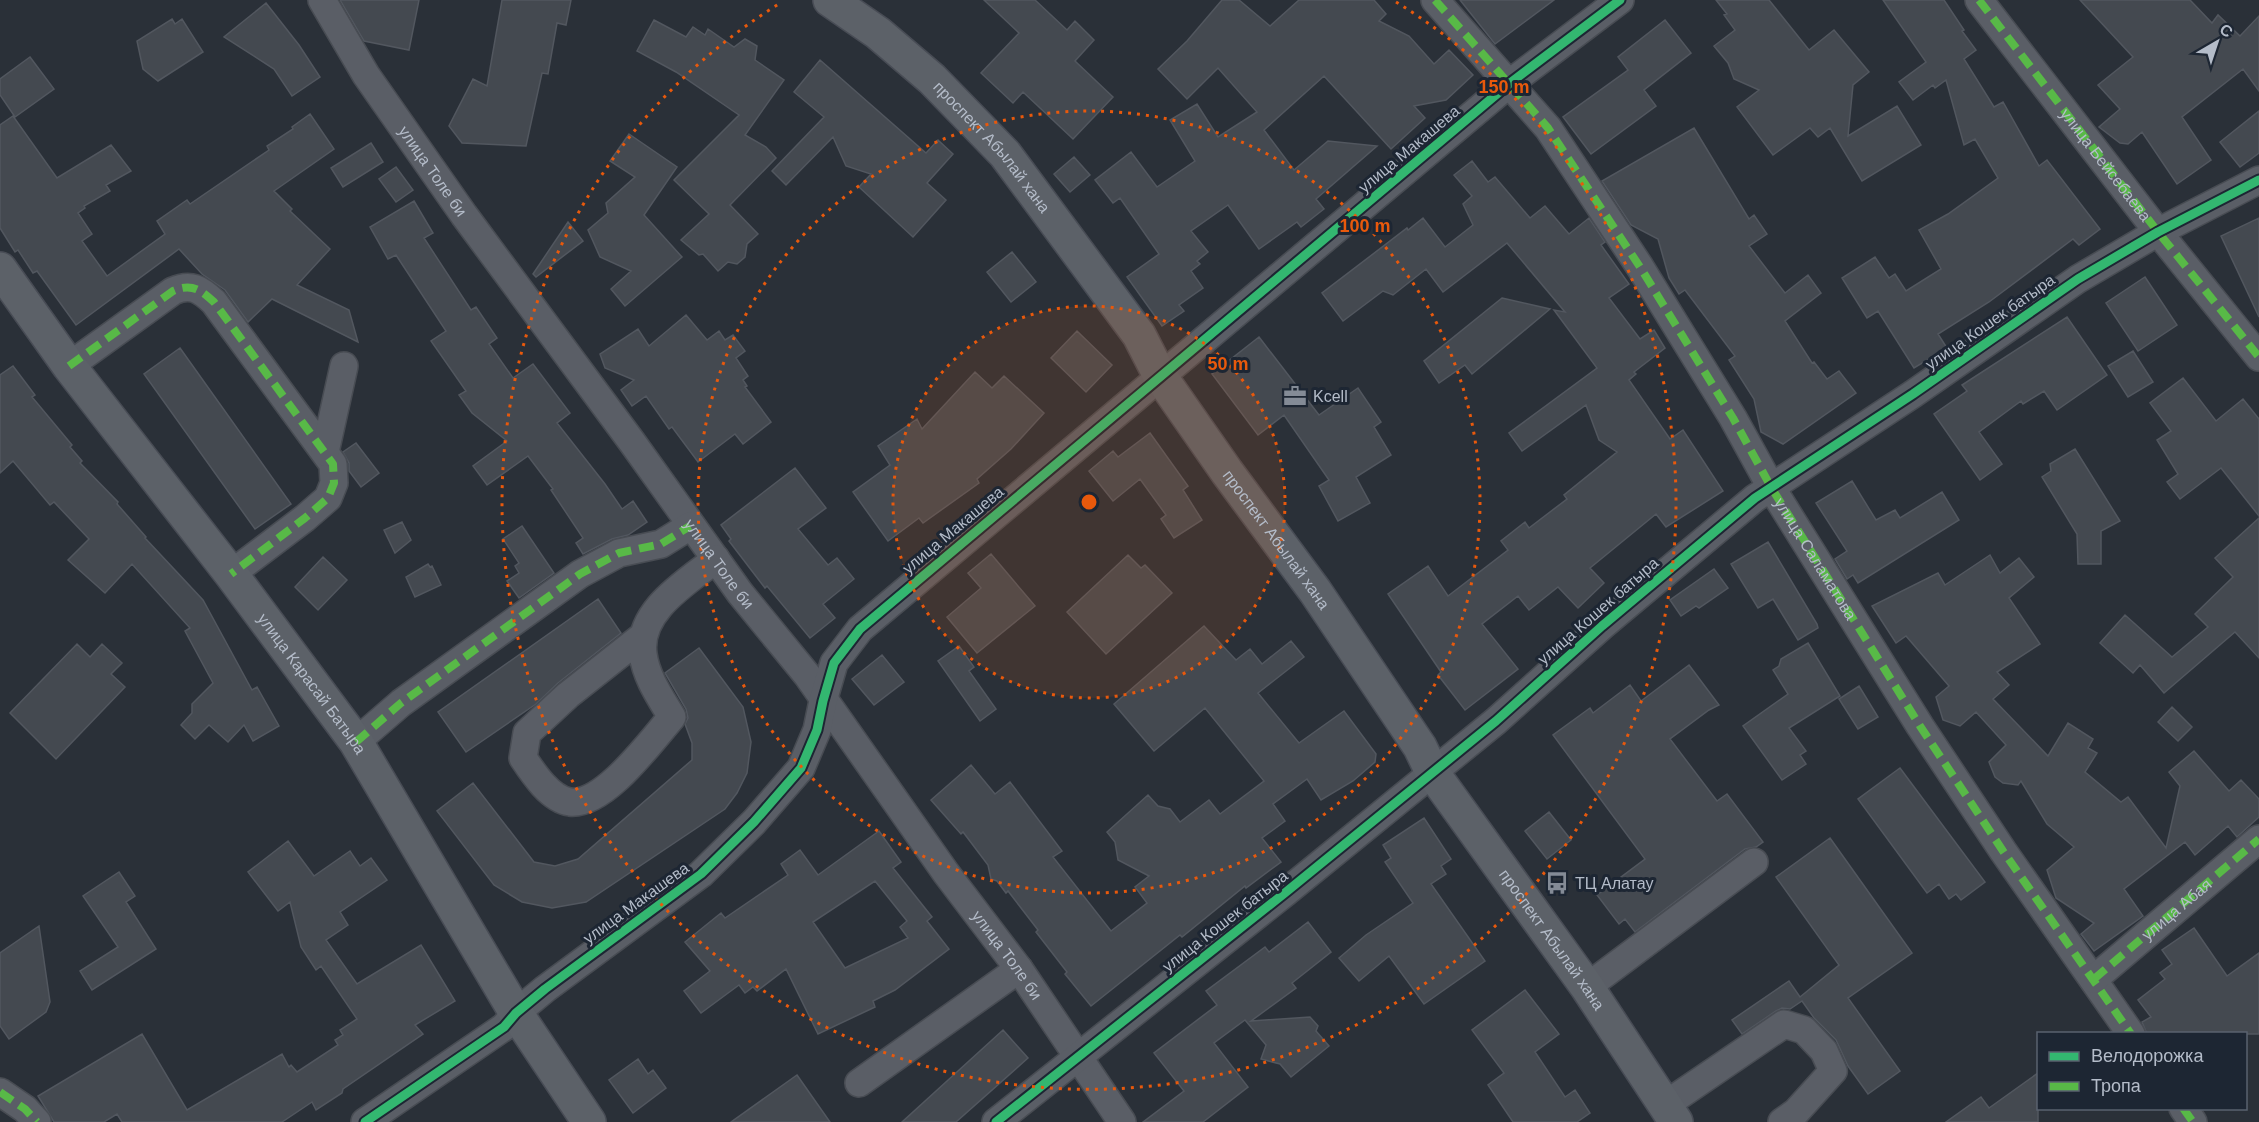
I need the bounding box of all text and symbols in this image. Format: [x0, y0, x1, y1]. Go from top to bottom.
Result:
north arrow [2187, 12, 2247, 72]
text: С [2216, 20, 2236, 41]
text: 150 m [1478, 77, 1530, 97]
street label: проспект Абылай хана [930, 78, 1054, 216]
street label: улица Макашева [1355, 102, 1463, 196]
street label: улица Бейсебаева [2057, 105, 2155, 224]
street label: улица Толе би [396, 122, 471, 219]
text: 100 m [1339, 216, 1391, 236]
street label: улица Кошек батыра [1922, 271, 2058, 373]
text: 50 m [1207, 354, 1249, 374]
office icon: Kcell [1282, 383, 1308, 409]
place label: Kcell [1313, 388, 1348, 405]
street label: проспект Абылай хана [1220, 467, 1333, 612]
street label: улица Макашева [899, 483, 1007, 577]
centre of rings [1079, 492, 1099, 512]
street label: улица Саламатова [1771, 495, 1860, 623]
street label: улица Толе би [681, 516, 758, 612]
street label: улица Кошек батыра [1534, 554, 1662, 668]
street label: улица Карасай Батыра [255, 610, 370, 757]
street label: улица Макашева [580, 859, 692, 947]
street label: проспект Абылай хана [1496, 866, 1608, 1013]
street label: улица Кошек батыра [1159, 867, 1291, 975]
bus stop icon: ТЦ Алатау [1544, 870, 1570, 896]
place label: ТЦ Алатау [1575, 875, 1653, 892]
street label: улица Абая [2138, 875, 2214, 943]
street label: улица Толе би [969, 907, 1046, 1003]
legend [2037, 1032, 2247, 1110]
text: Велодорожка [2091, 1046, 2204, 1066]
text: Тропа [2091, 1076, 2142, 1096]

